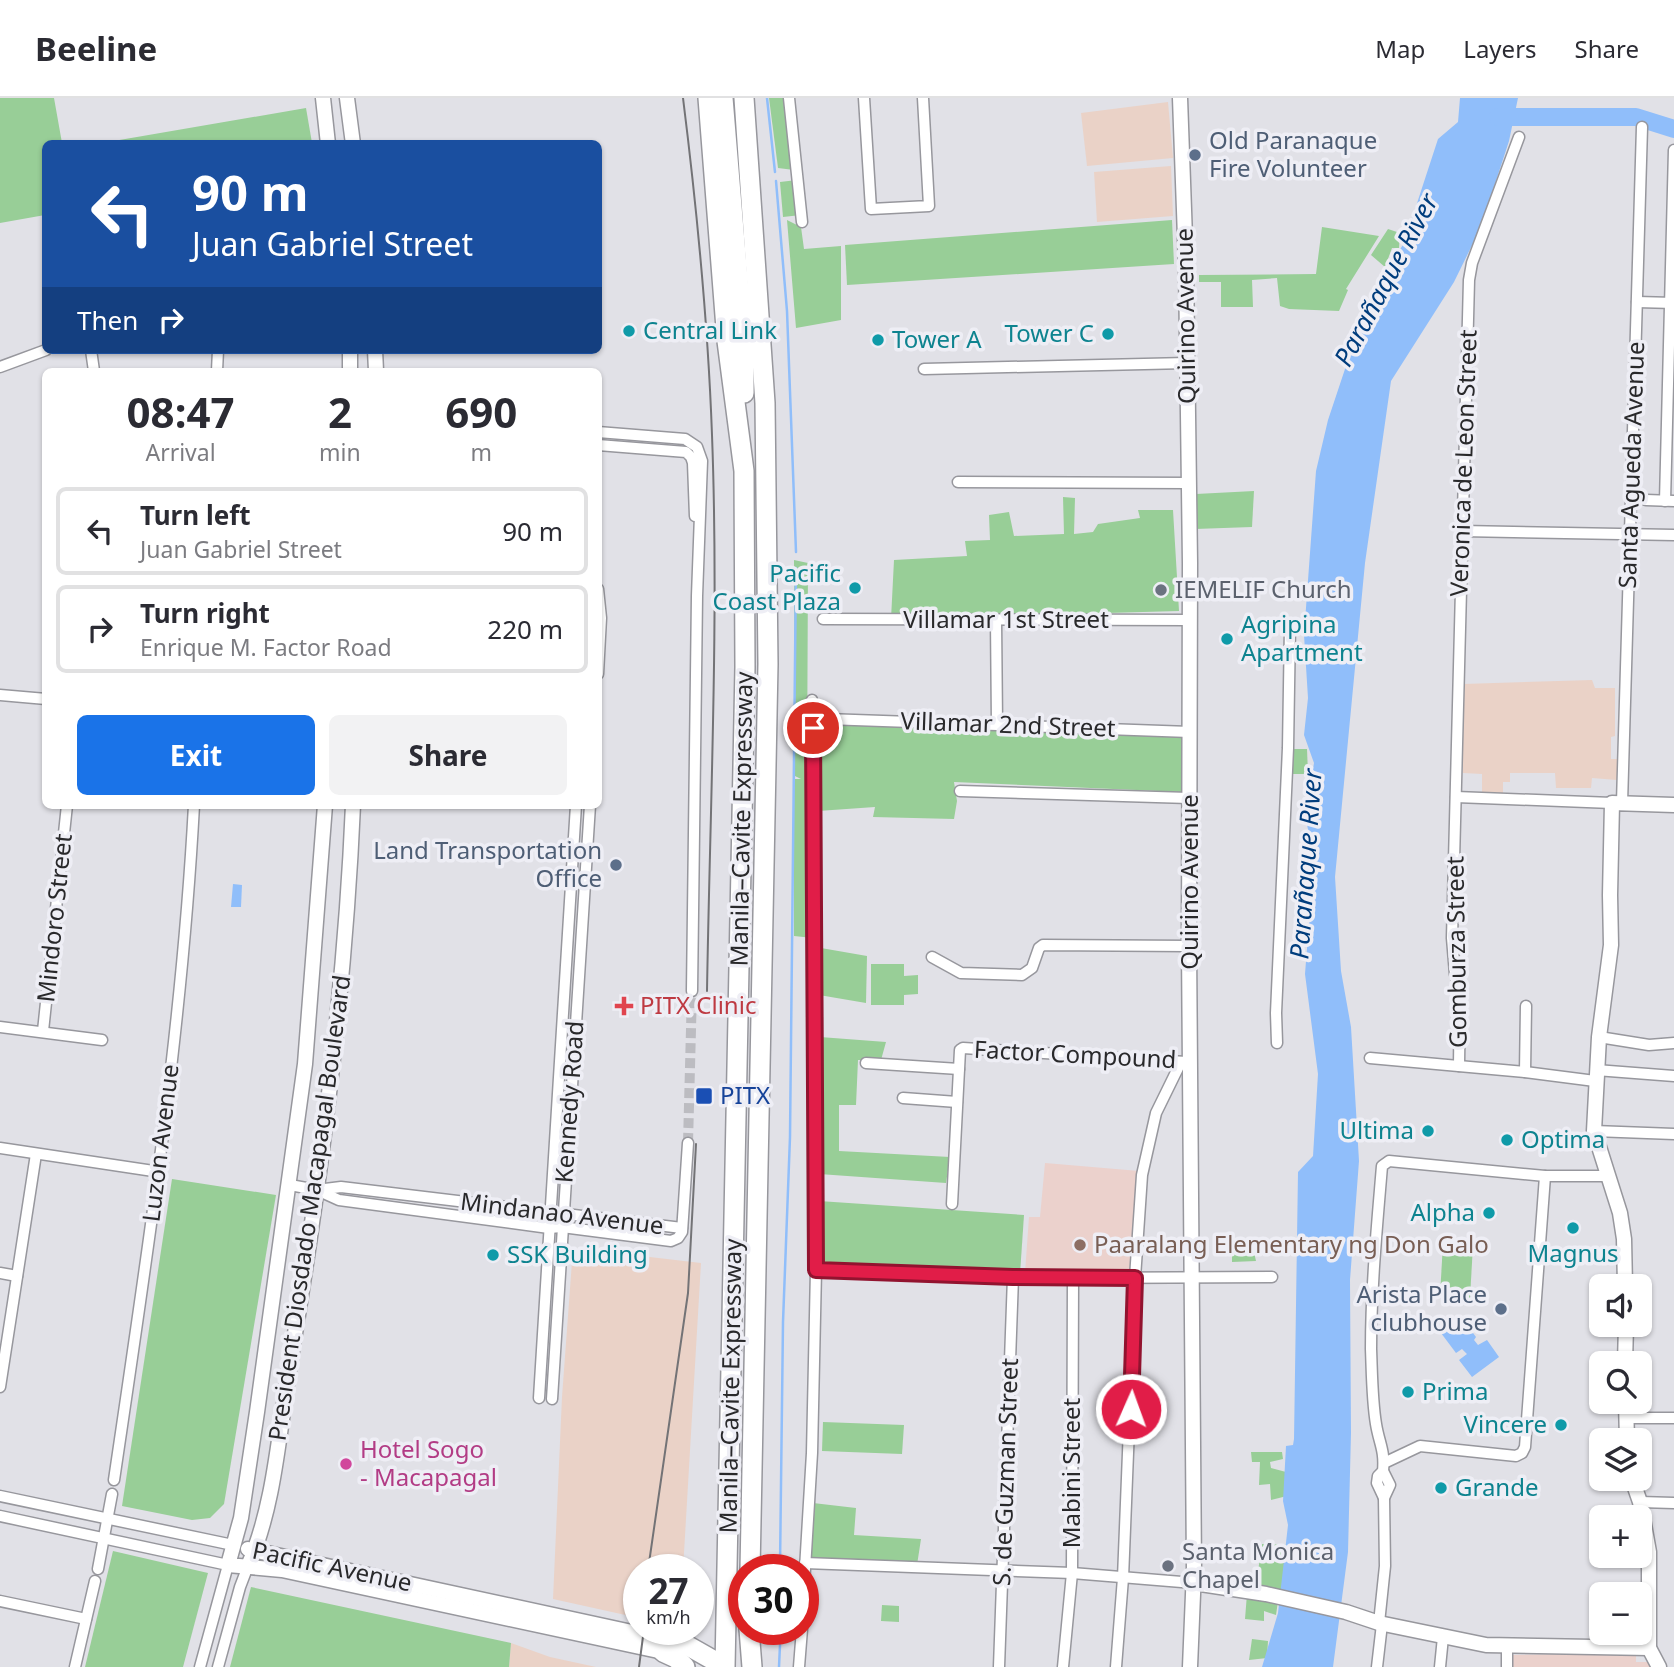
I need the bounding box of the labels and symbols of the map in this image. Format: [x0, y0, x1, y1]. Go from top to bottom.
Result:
place label: Old Paranaque Fire Volunteer [1209, 123, 1377, 184]
marker: Old Paranaque Fire Volunteer [1187, 147, 1203, 163]
water label: Parañaque River [1324, 185, 1447, 372]
street label: Quirino Avenue [1166, 228, 1203, 404]
place label: Central Link [643, 313, 777, 346]
place label: Tower C [1005, 316, 1094, 349]
place label: Tower A [892, 322, 982, 355]
marker: Central Link [621, 323, 637, 339]
marker: Tower C [1100, 326, 1116, 342]
street label: Veronica de Leon Street [1441, 329, 1484, 597]
marker: Tower A [870, 332, 886, 348]
street label: Santa Agueda Avenue [1610, 341, 1651, 589]
place label: Pacific Coast Plaza [713, 556, 841, 617]
place label: IEMELIF Church [1175, 572, 1352, 605]
marker: Pacific Coast Plaza [847, 580, 863, 596]
marker: IEMELIF Church [1153, 582, 1169, 598]
street label: Villamar 1st Street [903, 602, 1109, 635]
place label: Agripina Apartment [1241, 607, 1363, 668]
marker: Agripina Apartment [1219, 631, 1235, 647]
street label: Manila–Cavite Expressway [721, 671, 760, 967]
pin [783, 698, 843, 758]
street label: Villamar 2nd Street [900, 703, 1116, 744]
water label: Parañaque River [1280, 766, 1330, 960]
street label: Quirino Avenue [1172, 794, 1205, 970]
street label: Mindoro Street [28, 832, 79, 1004]
place label: Land Transportation Office [373, 833, 602, 894]
street label: Gomburza Street [1437, 855, 1474, 1048]
marker: Land Transportation Office [608, 857, 624, 873]
street label: President Diosdado Macapagal Boulevard [259, 973, 358, 1443]
place label: PITX Clinic [640, 988, 756, 1021]
marker: PITX Clinic [614, 996, 634, 1016]
street label: Kennedy Road [546, 1020, 591, 1184]
street label: Factor Compound [973, 1032, 1177, 1075]
street label: Luzon Avenue [133, 1062, 186, 1224]
place label: PITX [720, 1078, 770, 1111]
marker: PITX [694, 1086, 714, 1106]
place label: Ultima [1340, 1113, 1414, 1146]
place label: Optima [1521, 1122, 1605, 1155]
marker: Ultima [1420, 1123, 1436, 1139]
marker: Optima [1499, 1132, 1515, 1148]
street label: Mindanao Avenue [459, 1184, 666, 1241]
place label: Alpha [1410, 1195, 1475, 1228]
marker: Alpha [1481, 1205, 1497, 1221]
marker: Magnus [1565, 1220, 1581, 1236]
place label: Paaralang Elementary ng Don Galo [1094, 1227, 1489, 1260]
place label: Magnus [1527, 1236, 1619, 1269]
place label: SSK Building [507, 1237, 648, 1270]
marker: Paaralang Elementary ng Don Galo [1072, 1237, 1088, 1253]
street label: Manila–Cavite Expressway [710, 1238, 749, 1534]
marker: SSK Building [485, 1247, 501, 1263]
place label: Arista Place clubhouse [1356, 1277, 1487, 1338]
marker: Arista Place clubhouse [1493, 1301, 1509, 1317]
street label: S. de Guzman Street [984, 1357, 1025, 1586]
position arrow [1094, 1372, 1168, 1446]
place label: Prima [1422, 1374, 1489, 1407]
marker: Prima [1400, 1384, 1416, 1400]
street label: Mabini Street [1054, 1397, 1087, 1548]
place label: Vincere [1464, 1407, 1547, 1440]
marker: Vincere [1553, 1417, 1569, 1433]
place label: Hotel Sogo - Macapagal [360, 1432, 497, 1493]
marker: Hotel Sogo - Macapagal [338, 1456, 354, 1472]
place label: Grande [1455, 1470, 1539, 1503]
marker: Grande [1433, 1480, 1449, 1496]
street label: Pacific Avenue [250, 1533, 415, 1599]
place label: Santa Monica Chapel [1182, 1534, 1334, 1595]
speed limit sign: 30 [728, 1554, 819, 1645]
marker: Santa Monica Chapel [1160, 1558, 1176, 1574]

